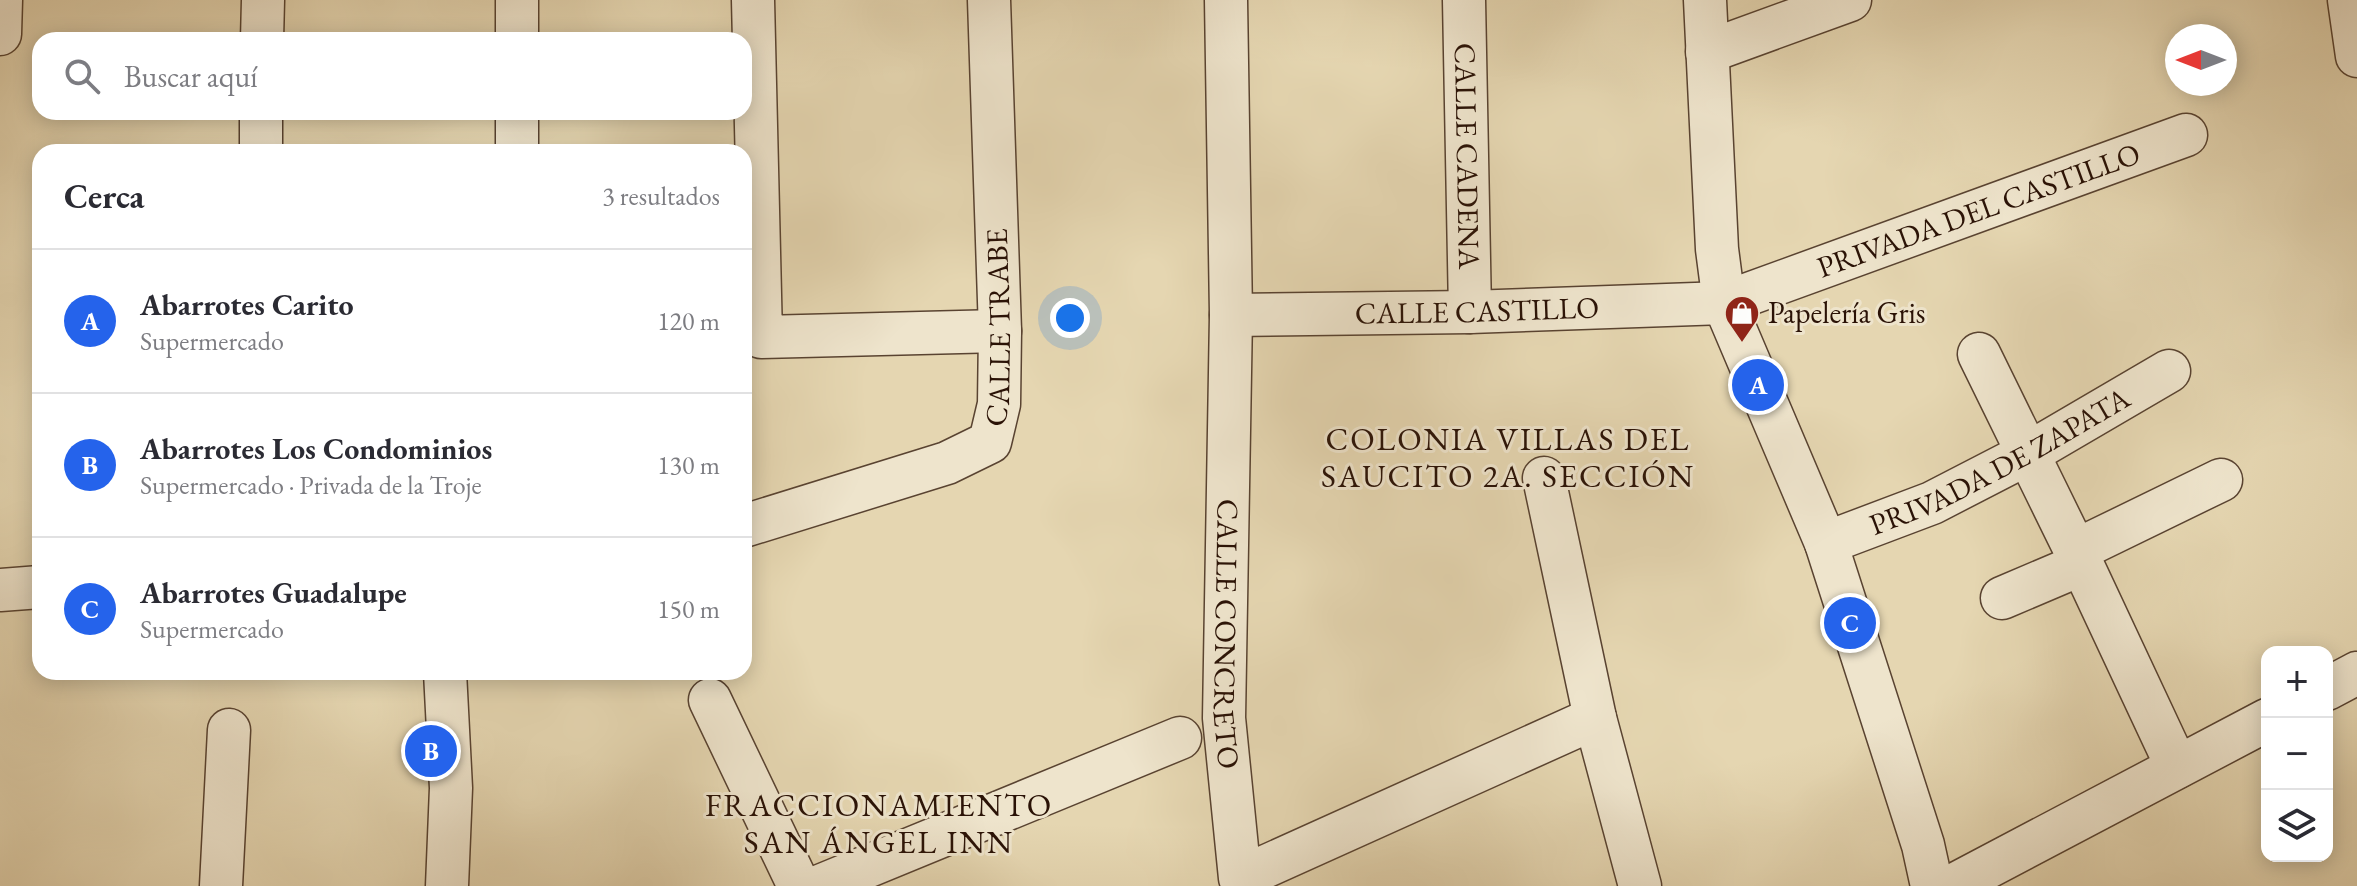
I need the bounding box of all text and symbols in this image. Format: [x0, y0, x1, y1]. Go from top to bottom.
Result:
north arrow [2165, 24, 2237, 96]
search box [32, 32, 752, 120]
street label: CALLE CADENA [1446, 42, 1489, 270]
icon: search [60, 54, 104, 98]
text: Buscar aquí [124, 57, 258, 96]
street label: PRIVADA DEL CASTILLO [1811, 133, 2145, 287]
text: Cerca [64, 174, 144, 218]
text: 3 resultados [602, 179, 720, 213]
street label: CALLE TRABE [974, 228, 1019, 430]
text: Abarrotes Carito [140, 285, 354, 324]
street label: CALLE CASTILLO [1355, 287, 1600, 332]
place label: Papelería Gris [1768, 293, 1925, 332]
shop icon: Papelería Gris [1723, 294, 1761, 344]
your location [1050, 298, 1090, 338]
text: A [81, 304, 99, 338]
text: 120 m [657, 304, 720, 338]
text: Supermercado [140, 324, 284, 358]
pin: A [1732, 355, 1784, 415]
street label: PRIVADA DE ZAPATA [1864, 378, 2137, 544]
district label: COLONIA VILLAS DEL SAUCITO 2A. SECCIÓN [1321, 418, 1695, 497]
text: Abarrotes Los Condominios [140, 429, 492, 468]
text: B [82, 448, 98, 482]
text: 130 m [657, 448, 720, 482]
text: Supermercado · Privada de la Troje [140, 468, 482, 502]
street label: CALLE CONCRETO [1204, 499, 1249, 771]
text: Abarrotes Guadalupe [140, 573, 407, 612]
text: C [81, 592, 99, 626]
text: 150 m [657, 592, 720, 626]
pin: C [1824, 593, 1876, 653]
text: Supermercado [140, 612, 284, 646]
map controls [2261, 646, 2333, 862]
button: + [2261, 646, 2333, 718]
button: − [2261, 718, 2333, 790]
pin: B [405, 721, 457, 781]
district label: FRACCIONAMIENTO SAN ÁNGEL INN [705, 784, 1053, 863]
button: layers [2261, 790, 2333, 862]

